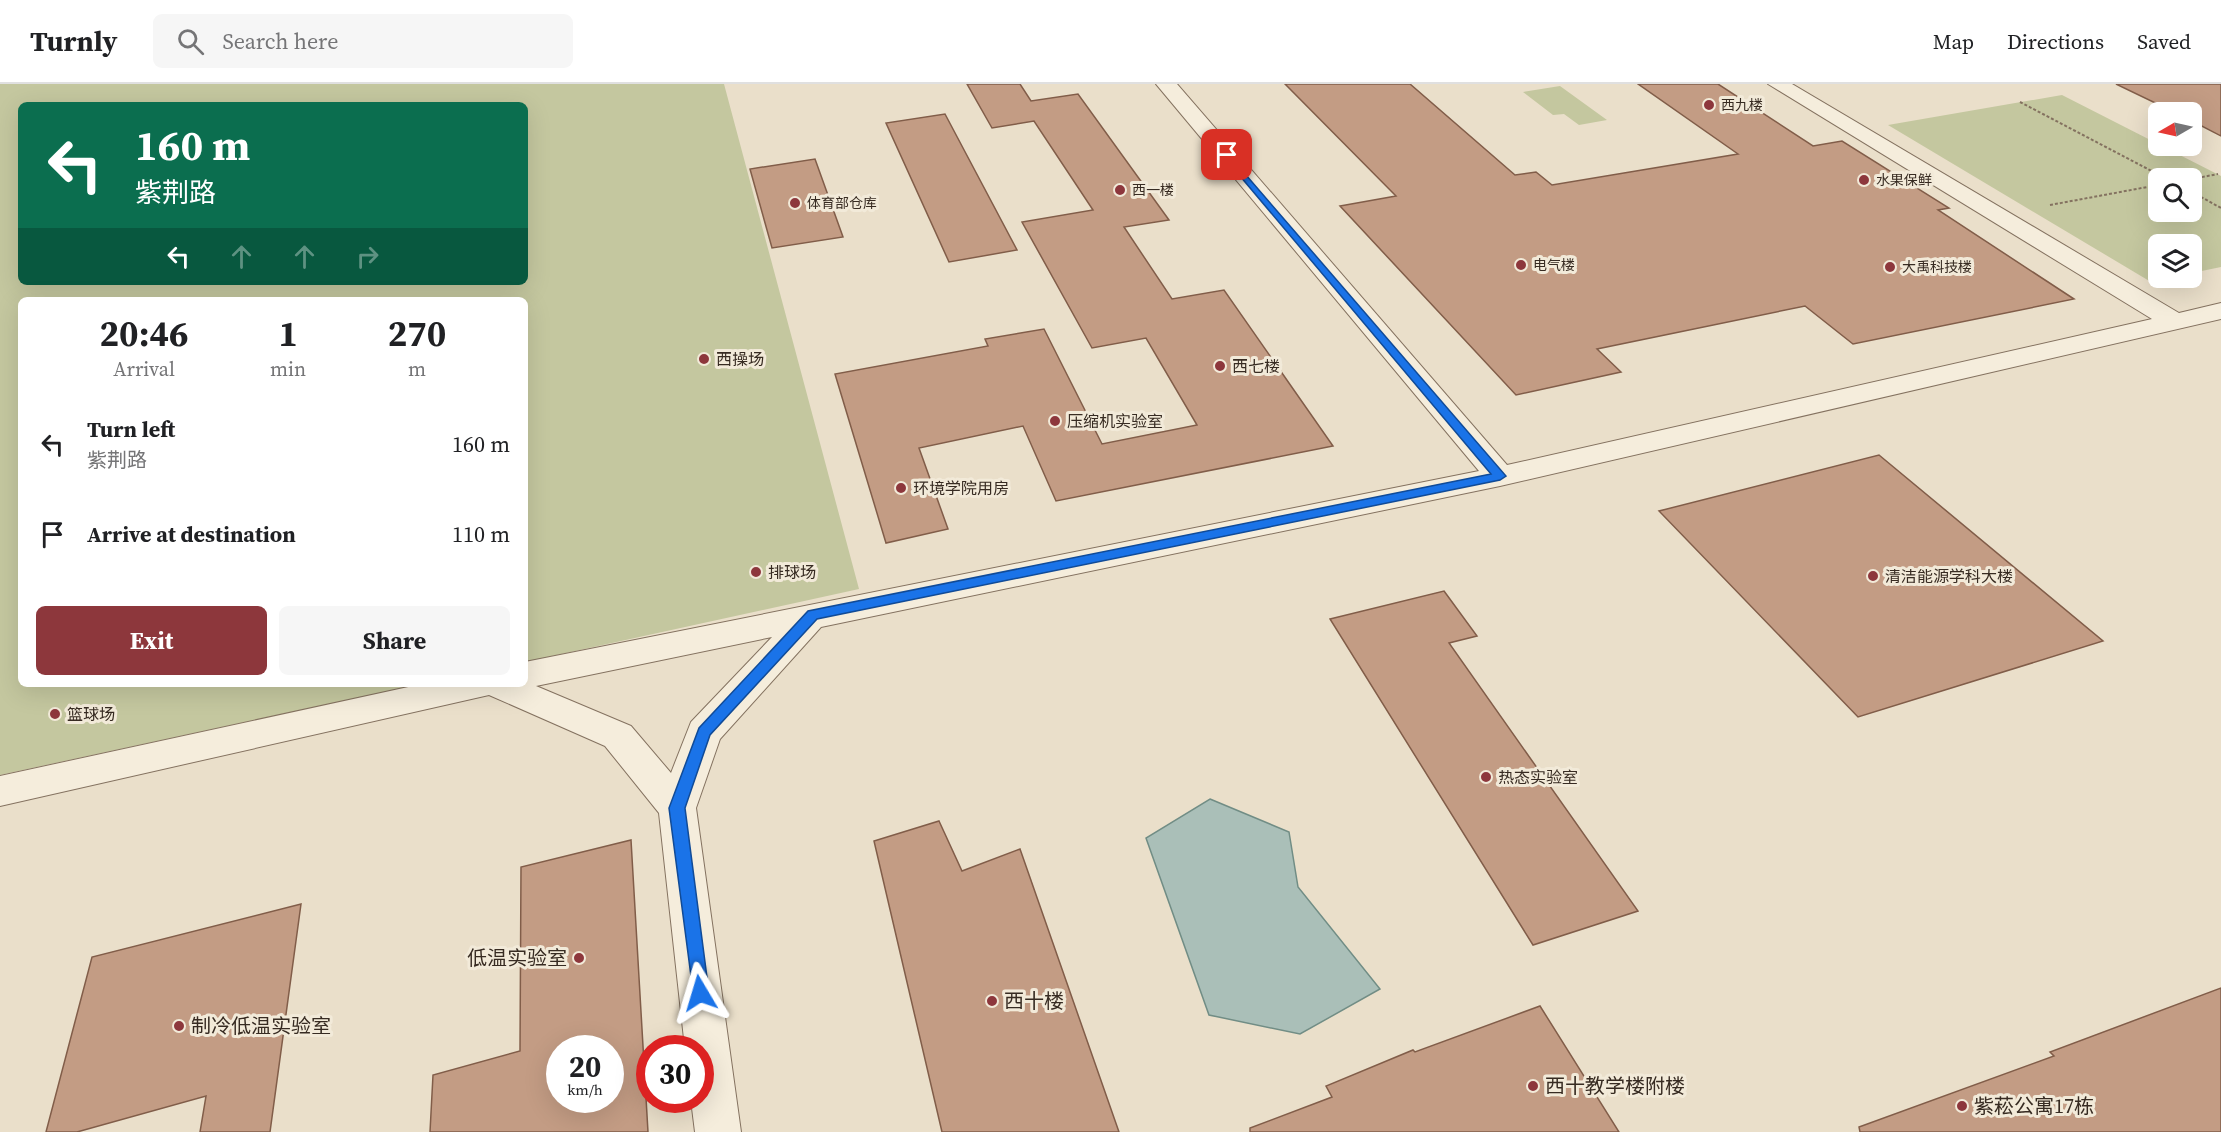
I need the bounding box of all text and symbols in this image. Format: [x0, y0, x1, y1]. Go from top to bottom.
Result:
search box [153, 14, 573, 68]
text: Turnly [30, 22, 117, 60]
icon: search [174, 25, 207, 58]
text: Search here [222, 26, 338, 56]
text: Map [1933, 27, 1974, 56]
text: Directions [2007, 27, 2104, 56]
text: Saved [2137, 27, 2191, 56]
place label: 西九楼 [1721, 95, 1763, 115]
marker: 西九楼 [1702, 98, 1716, 112]
north arrow [2148, 102, 2202, 156]
map controls [2148, 102, 2202, 288]
text: 160 m [135, 116, 250, 174]
icon: left [36, 126, 114, 204]
pin [1201, 129, 1252, 180]
icon: arrive [1210, 138, 1243, 171]
button: search [2148, 168, 2202, 222]
place label: 水果保鲜 [1876, 170, 1932, 190]
marker: 水果保鲜 [1857, 173, 1871, 187]
text: 紫荆路 [135, 174, 216, 211]
place label: 西一楼 [1132, 180, 1174, 200]
marker: 西一楼 [1113, 183, 1127, 197]
place label: 体育部仓库 [807, 193, 877, 213]
marker: 体育部仓库 [788, 196, 802, 210]
button: layers [2148, 234, 2202, 288]
icon: left [162, 240, 195, 273]
icon: ahead [225, 240, 258, 273]
icon: ahead [288, 240, 321, 273]
icon: right [351, 240, 384, 273]
place label: 电气楼 [1533, 255, 1575, 275]
place label: 大禹科技楼 [1902, 257, 1972, 277]
marker: 电气楼 [1514, 258, 1528, 272]
marker: 大禹科技楼 [1883, 260, 1897, 274]
text: 20:46 [100, 309, 188, 358]
text: 1 [278, 309, 298, 358]
text: 270 [388, 309, 446, 358]
place label: 西操场 [716, 348, 764, 370]
marker: 西操场 [697, 352, 711, 366]
text: Arrival [113, 355, 175, 383]
text: min [270, 355, 306, 383]
text: m [408, 355, 426, 383]
place label: 西七楼 [1232, 355, 1280, 377]
marker: 西七楼 [1213, 359, 1227, 373]
place label: 压缩机实验室 [1067, 410, 1163, 432]
text: Turn left [87, 414, 175, 444]
marker: 压缩机实验室 [1048, 414, 1062, 428]
icon: left [36, 428, 69, 461]
text: 160 m [452, 429, 510, 459]
text: 紫荆路 [87, 446, 147, 474]
place label: 环境学院用房 [913, 477, 1009, 499]
marker: 环境学院用房 [894, 481, 908, 495]
icon: arrive [36, 518, 69, 551]
text: Arrive at destination [87, 519, 296, 549]
text: 110 m [452, 519, 510, 549]
place label: 排球场 [768, 561, 816, 583]
marker: 排球场 [749, 565, 763, 579]
place label: 清洁能源学科大楼 [1885, 565, 2013, 587]
marker: 清洁能源学科大楼 [1866, 569, 1880, 583]
button: Exit [36, 606, 267, 675]
button: Share [279, 606, 510, 675]
place label: 篮球场 [67, 703, 115, 725]
marker: 篮球场 [48, 707, 62, 721]
place label: 热态实验室 [1498, 766, 1578, 788]
marker: 热态实验室 [1479, 770, 1493, 784]
place label: 低温实验室 [467, 944, 567, 972]
marker: 低温实验室 [572, 951, 586, 965]
position arrow [668, 961, 732, 1025]
place label: 西十楼 [1004, 987, 1064, 1015]
marker: 西十楼 [985, 994, 999, 1008]
place label: 制冷低温实验室 [191, 1012, 331, 1040]
marker: 制冷低温实验室 [172, 1019, 186, 1033]
speed limit sign: 30 [636, 1035, 714, 1113]
text: 20 [569, 1046, 601, 1087]
place label: 西十教学楼附楼 [1545, 1072, 1685, 1100]
text: km/h [567, 1079, 603, 1100]
marker: 西十教学楼附楼 [1526, 1079, 1540, 1093]
place label: 紫菘公寓17栋 [1974, 1092, 2094, 1120]
marker: 紫菘公寓17栋 [1955, 1099, 1969, 1113]

